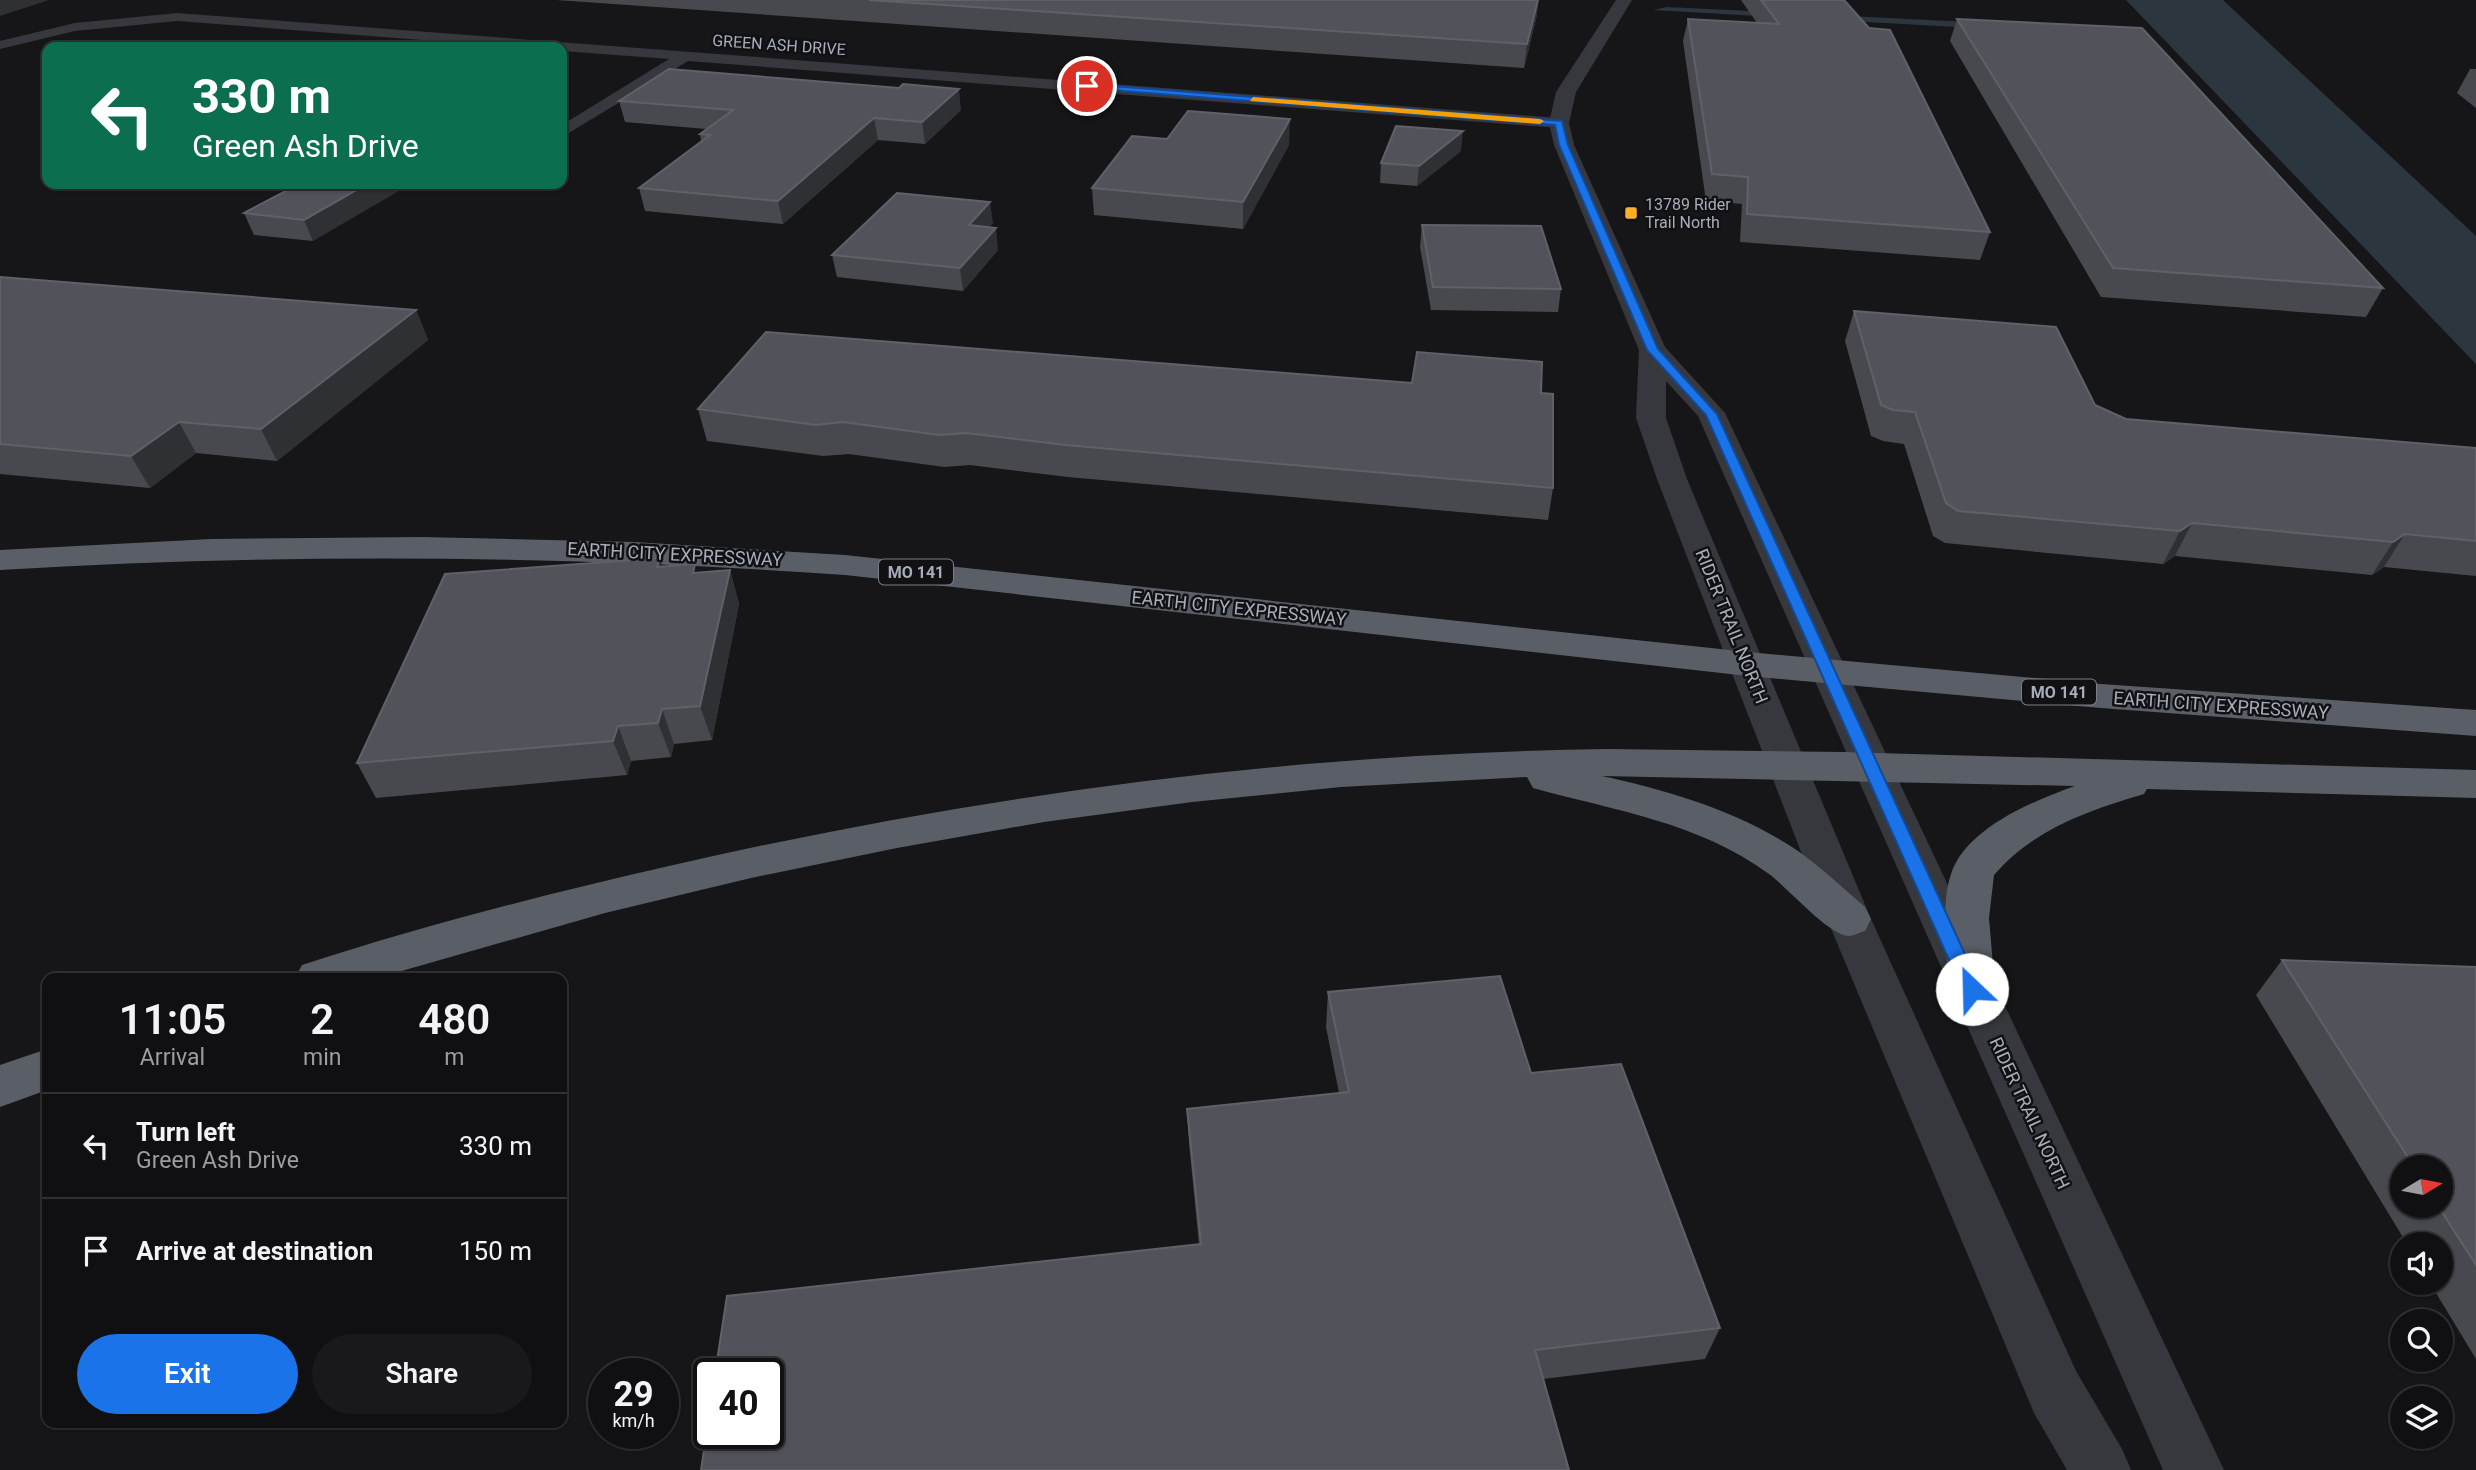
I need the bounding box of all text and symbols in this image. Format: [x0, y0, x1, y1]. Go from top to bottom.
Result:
street label: GREEN ASH DRIVE [712, 31, 846, 59]
pin [1057, 56, 1117, 116]
icon: arrive [1068, 67, 1106, 105]
text: 330 m [192, 68, 331, 125]
icon: left [77, 70, 168, 161]
text: Green Ash Drive [192, 127, 419, 165]
place label: 13789 Rider Trail North [1645, 195, 1731, 232]
marker: 13789 Rider Trail North [1623, 205, 1639, 221]
street label: EARTH CITY EXPRESSWAY [567, 538, 783, 570]
street label: RIDER TRAIL NORTH [1691, 546, 1773, 706]
road number: MO 141 [879, 559, 953, 584]
street label: EARTH CITY EXPRESSWAY [1131, 586, 1348, 630]
road number: MO 141 [2022, 680, 2096, 705]
street label: EARTH CITY EXPRESSWAY [2113, 687, 2330, 723]
position arrow [1935, 952, 2009, 1026]
text: 11:05 [119, 995, 226, 1044]
text: 2 [310, 995, 334, 1044]
text: 480 [418, 995, 490, 1044]
street label: RIDER TRAIL NORTH [1986, 1034, 2074, 1192]
text: Arrival [140, 1044, 205, 1071]
text: min [303, 1044, 341, 1071]
text: m [444, 1044, 464, 1071]
text: Turn left [136, 1117, 235, 1147]
icon: left [77, 1127, 115, 1165]
text: 330 m [459, 1131, 532, 1161]
text: Green Ash Drive [136, 1147, 299, 1174]
north arrow [2390, 1155, 2454, 1218]
map controls [2390, 1155, 2453, 1449]
icon: arrive [77, 1232, 115, 1270]
button: sound [2390, 1232, 2453, 1295]
text: Arrive at destination [136, 1236, 373, 1266]
text: 150 m [459, 1236, 532, 1266]
button: search [2390, 1309, 2453, 1372]
button: Exit [77, 1334, 298, 1414]
button: Share [312, 1334, 532, 1414]
speed limit sign: 40 [693, 1358, 784, 1449]
text: 29 [613, 1374, 654, 1415]
button: layers [2390, 1386, 2453, 1449]
text: km/h [612, 1410, 655, 1431]

